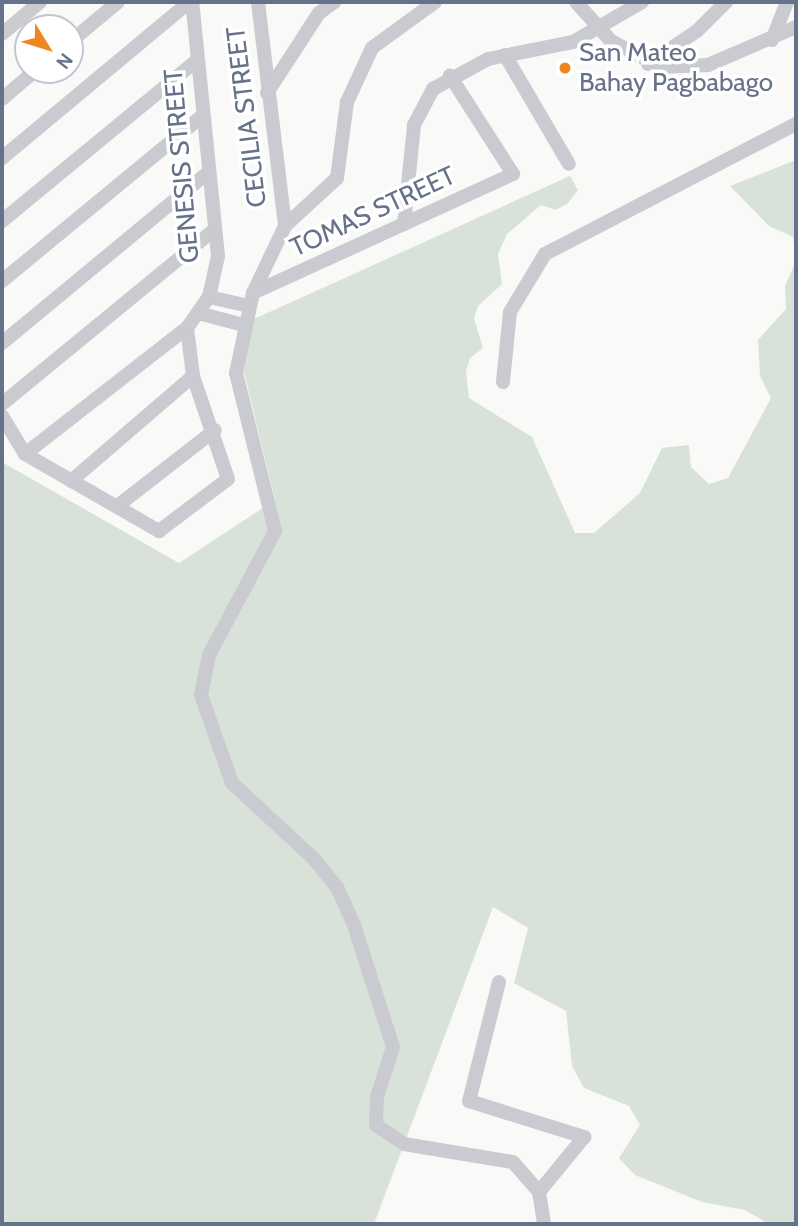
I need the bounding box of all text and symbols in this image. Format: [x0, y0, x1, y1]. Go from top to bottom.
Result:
north arrow [14, 14, 84, 84]
street label: CECILIA STREET [220, 25, 274, 209]
place label: San Mateo Bahay Pagbabago [579, 37, 773, 98]
text: N [51, 49, 78, 73]
marker: San Mateo Bahay Pagbabago [557, 60, 573, 76]
street label: GENESIS STREET [158, 68, 206, 264]
street label: TOMAS STREET [285, 160, 461, 264]

